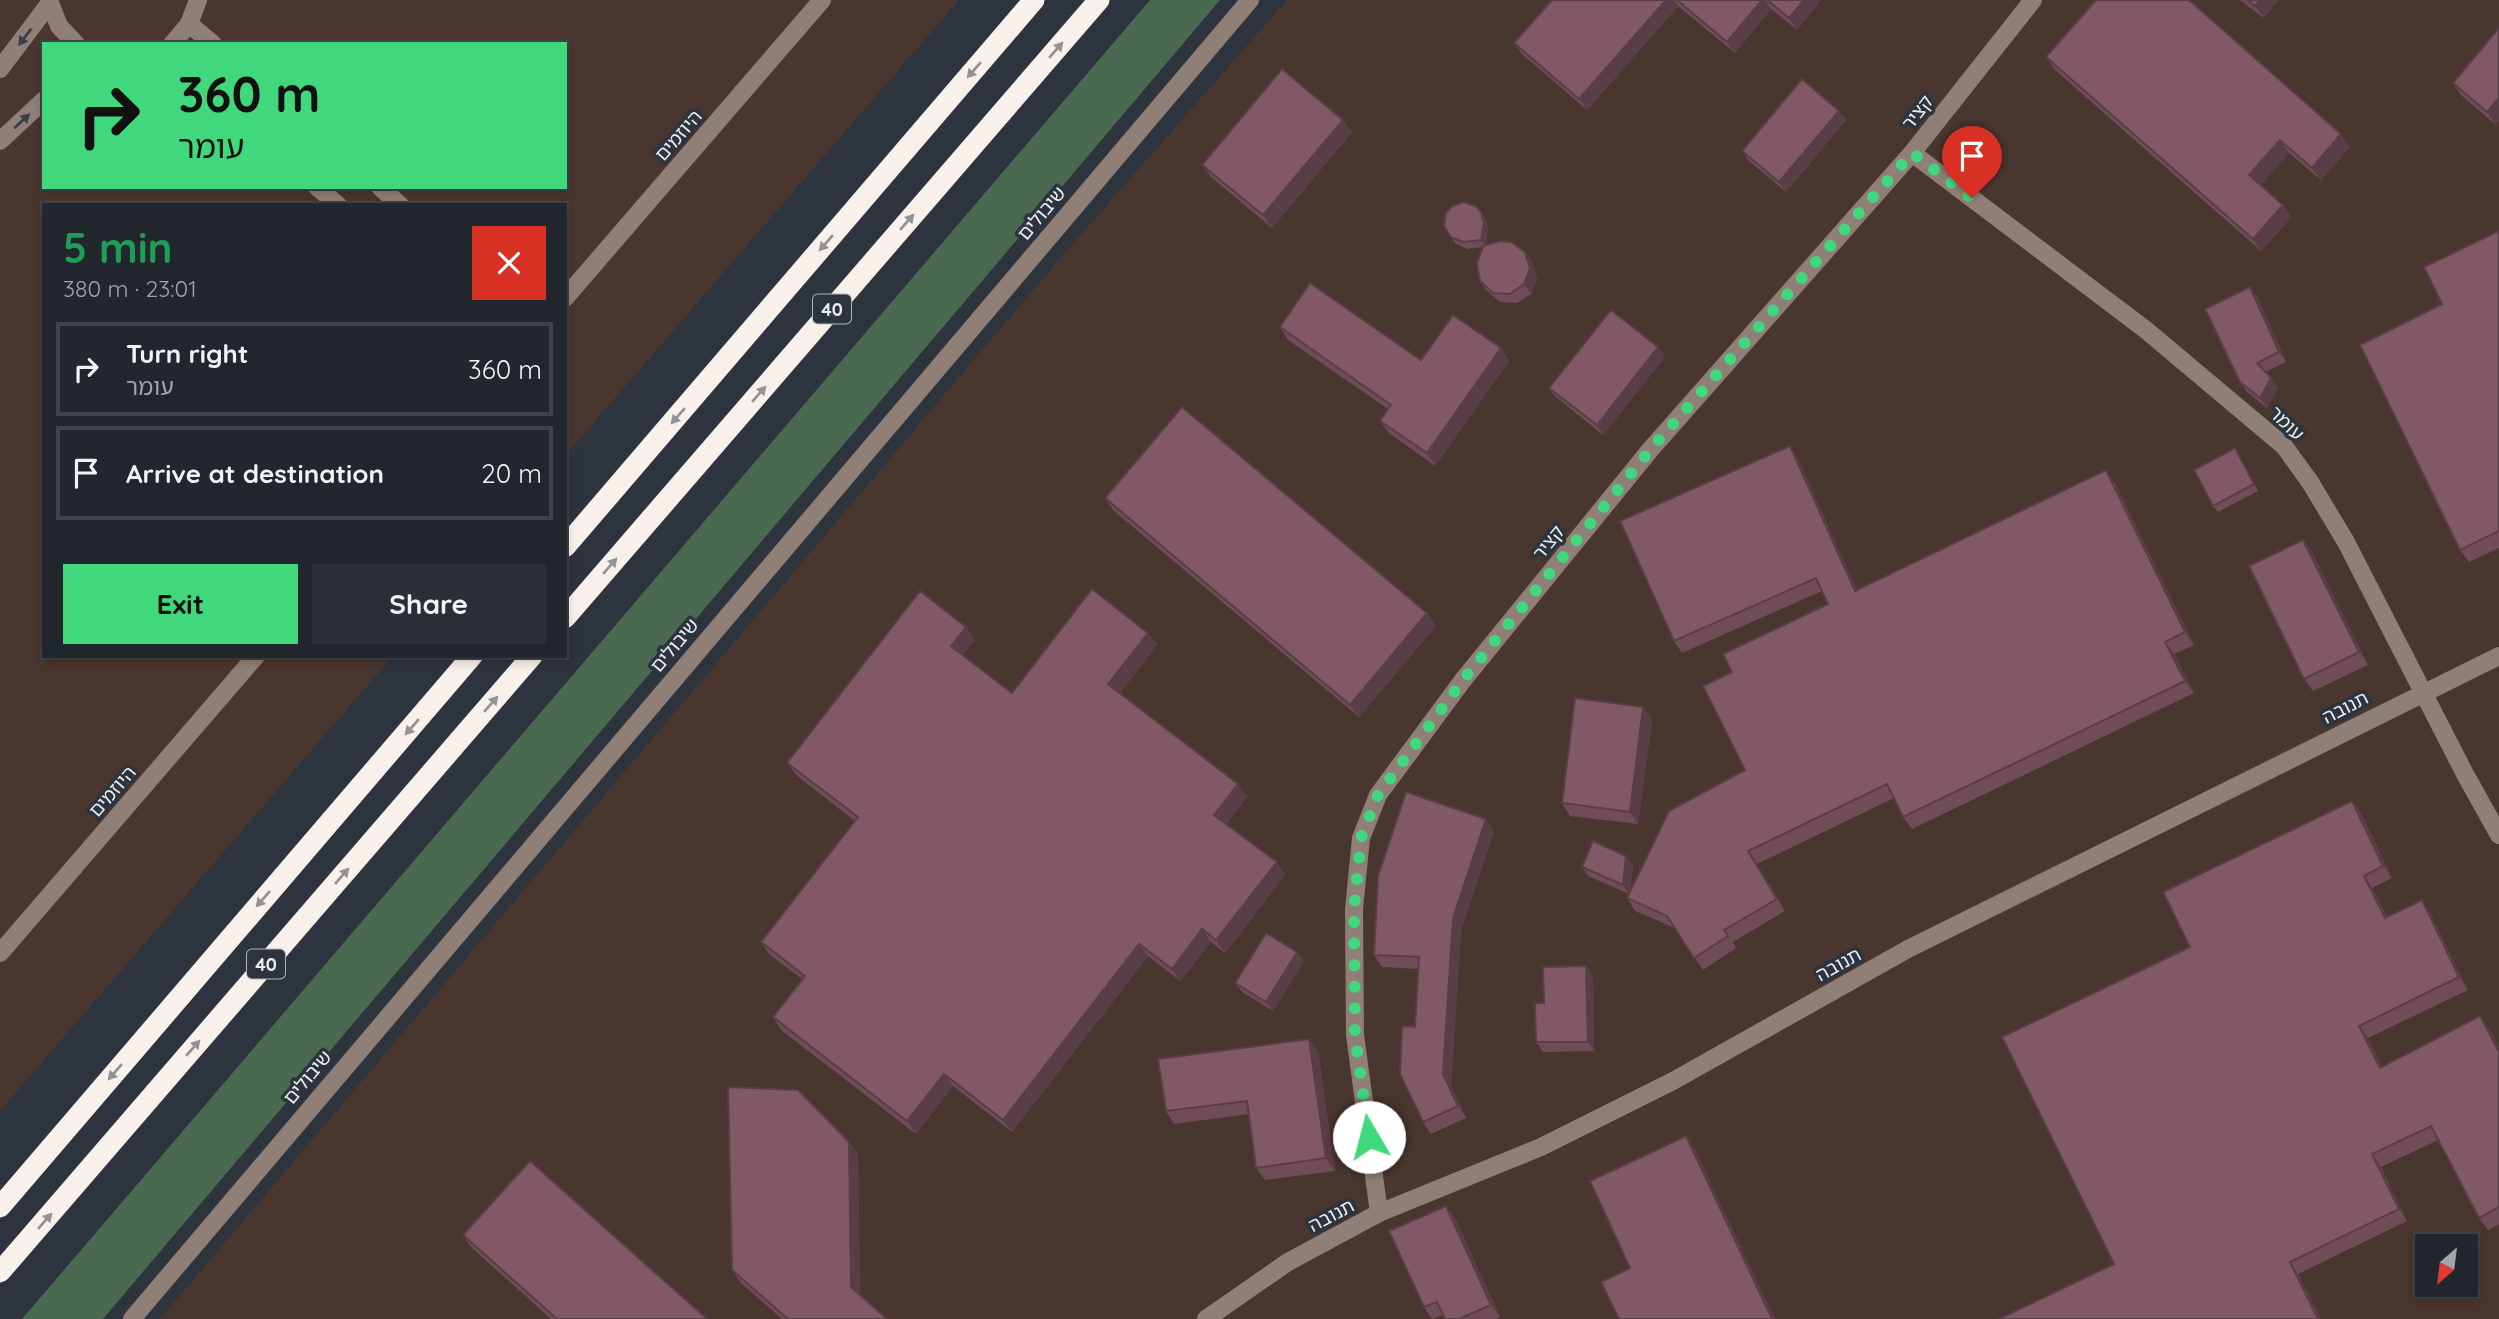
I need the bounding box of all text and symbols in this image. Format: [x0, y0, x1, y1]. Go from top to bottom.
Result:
one-way arrow [18, 28, 32, 46]
one-way arrow [1048, 41, 1063, 58]
one-way arrow [967, 62, 982, 79]
text: 360 m [178, 63, 320, 124]
icon: right [63, 70, 154, 161]
street label: קציר [1896, 90, 1938, 134]
street label: היוזמים [649, 104, 707, 166]
one-way arrow [13, 113, 30, 129]
text: עומר [178, 126, 244, 166]
pin [1942, 126, 2002, 198]
icon: arrive [1953, 137, 1991, 175]
street label: שיבולים [1012, 181, 1070, 245]
one-way arrow [899, 213, 914, 230]
text: 5 min [63, 221, 173, 274]
button: close [472, 226, 546, 300]
one-way arrow [818, 234, 834, 252]
text: 380 m · 23:01 [63, 274, 197, 303]
road number: 40 [813, 295, 851, 324]
text: Turn right [126, 337, 248, 370]
icon: right [67, 350, 105, 388]
text: 360 m [468, 353, 542, 386]
text: עומר [126, 372, 174, 401]
one-way arrow [751, 385, 767, 403]
street label: עומר [2264, 401, 2310, 445]
one-way arrow [670, 407, 686, 425]
icon: arrive [67, 454, 105, 492]
text: Arrive at destination [126, 457, 384, 490]
text: 20 m [481, 457, 542, 490]
street label: קציר [1527, 520, 1569, 564]
one-way arrow [602, 557, 618, 575]
button: Exit [63, 564, 298, 644]
button: Share [312, 564, 546, 644]
street label: שיבולים [645, 613, 703, 677]
street label: תנובה [2318, 685, 2372, 729]
one-way arrow [483, 695, 499, 713]
one-way arrow [404, 717, 419, 735]
street label: היוזמים [83, 760, 141, 822]
one-way arrow [334, 868, 349, 885]
one-way arrow [256, 891, 271, 908]
street label: תנובה [1811, 942, 1865, 986]
road number: 40 [247, 950, 285, 979]
one-way arrow [185, 1040, 200, 1057]
street label: שיבולים [278, 1045, 336, 1109]
one-way arrow [107, 1063, 123, 1081]
position arrow [1332, 1100, 1406, 1174]
street label: תנובה [1304, 1193, 1358, 1237]
one-way arrow [37, 1212, 52, 1229]
north arrow [2415, 1234, 2478, 1297]
map controls [2415, 1234, 2478, 1297]

